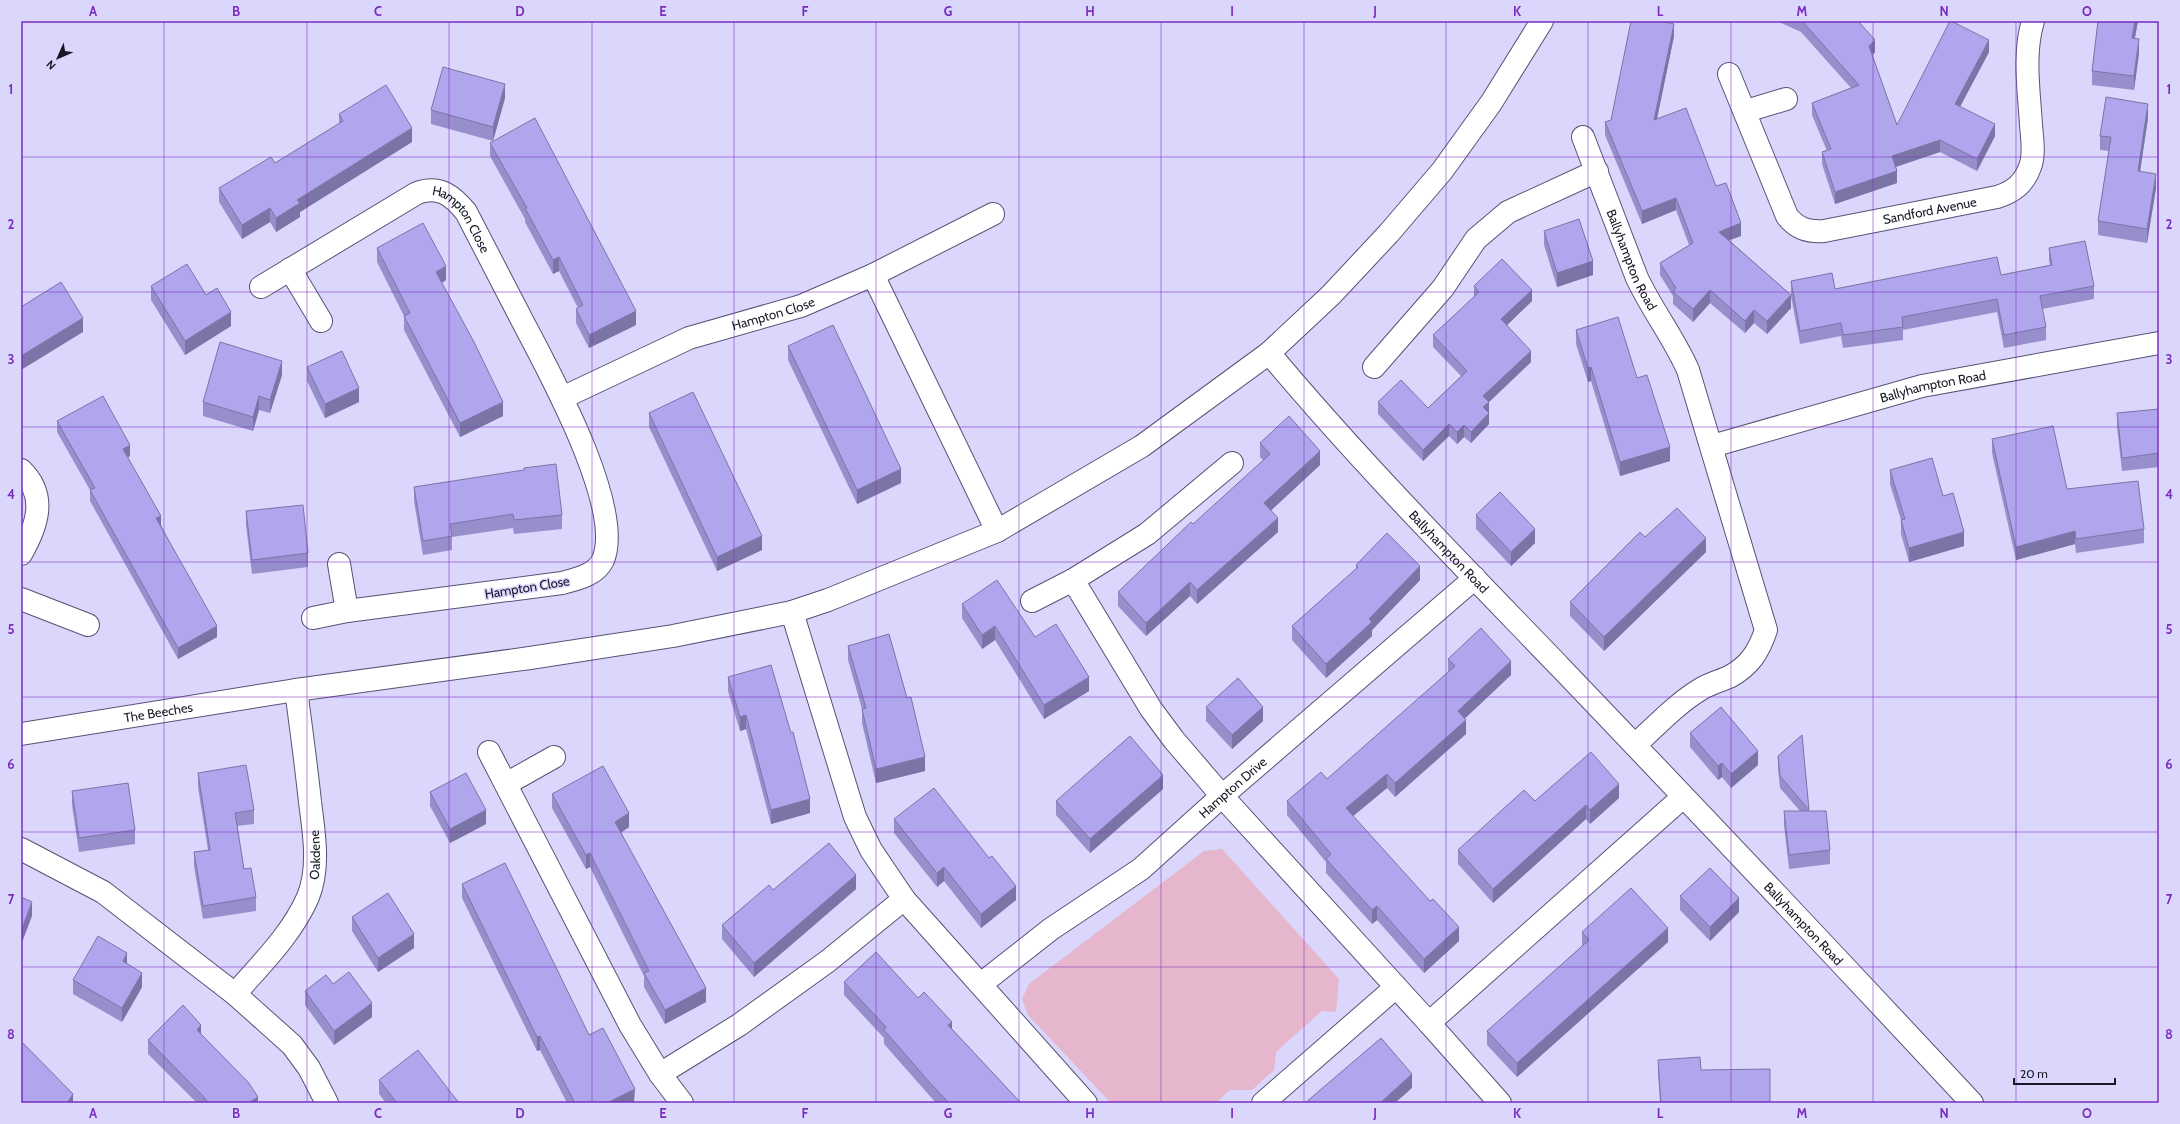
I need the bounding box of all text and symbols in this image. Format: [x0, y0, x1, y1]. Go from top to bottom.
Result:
text: A [89, 3, 98, 19]
text: B [232, 3, 240, 19]
text: C [374, 3, 382, 19]
text: D [515, 3, 525, 19]
text: E [659, 3, 667, 19]
text: F [802, 3, 809, 19]
text: G [944, 3, 953, 19]
text: H [1085, 3, 1095, 19]
text: I [1230, 3, 1234, 19]
text: J [1372, 3, 1377, 19]
text: K [1513, 3, 1522, 19]
text: L [1657, 3, 1664, 19]
text: M [1797, 3, 1808, 19]
text: N [1939, 3, 1949, 19]
text: O [2082, 3, 2092, 19]
north arrow [38, 38, 78, 78]
text: N [43, 57, 59, 73]
text: 1 [9, 81, 13, 97]
text: 1 [2167, 81, 2171, 97]
street label: Hampton Close [431, 182, 494, 256]
street label: Sandford Avenue [1882, 193, 1978, 227]
street label: Ballyhampton Road [1603, 207, 1661, 313]
text: 2 [8, 216, 15, 232]
text: 2 [2166, 216, 2173, 232]
street label: Hampton Close [730, 293, 817, 333]
text: 3 [7, 351, 15, 367]
text: 3 [2165, 351, 2173, 367]
street label: Ballyhampton Road [1878, 367, 1987, 406]
text: 4 [7, 486, 15, 502]
text: 4 [2165, 486, 2173, 502]
street label: Ballyhampton Road [1406, 507, 1492, 596]
street label: Hampton Close [483, 572, 571, 602]
text: 5 [8, 621, 15, 637]
text: 5 [2166, 621, 2173, 637]
street label: The Beeches [123, 699, 194, 725]
street label: Hampton Drive [1195, 753, 1270, 821]
text: 6 [7, 756, 15, 772]
text: 6 [2165, 756, 2173, 772]
street label: Oakdene [305, 829, 323, 881]
street label: Ballyhampton Road [1761, 879, 1847, 968]
text: 7 [8, 891, 15, 907]
text: 7 [2166, 891, 2173, 907]
text: 8 [7, 1026, 15, 1042]
text: 8 [2165, 1026, 2173, 1042]
scale bar [2014, 1060, 2115, 1086]
text: 20 m [2020, 1066, 2048, 1081]
text: A [89, 1105, 98, 1121]
text: B [232, 1105, 240, 1121]
text: C [374, 1105, 382, 1121]
text: D [515, 1105, 525, 1121]
text: E [659, 1105, 667, 1121]
text: F [802, 1105, 809, 1121]
text: G [944, 1105, 953, 1121]
text: H [1085, 1105, 1095, 1121]
text: I [1230, 1105, 1234, 1121]
text: J [1372, 1105, 1377, 1121]
text: K [1513, 1105, 1522, 1121]
text: L [1657, 1105, 1664, 1121]
text: M [1797, 1105, 1808, 1121]
text: N [1939, 1105, 1949, 1121]
text: O [2082, 1105, 2092, 1121]

